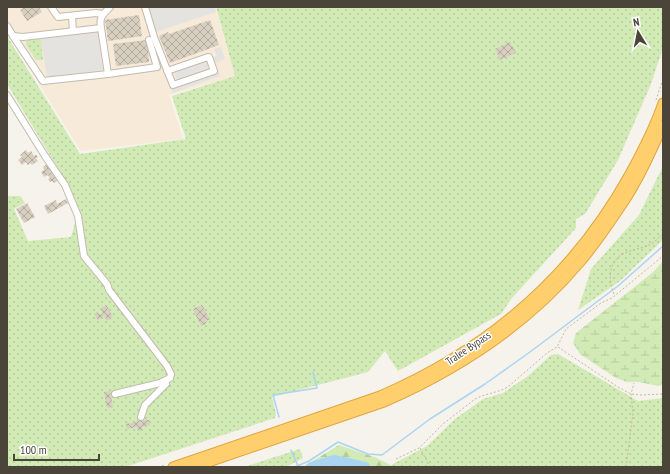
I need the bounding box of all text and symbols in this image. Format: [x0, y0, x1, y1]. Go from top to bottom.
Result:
north arrow [618, 12, 658, 52]
text: N [632, 15, 640, 30]
street label: Tralee Bypass [443, 328, 493, 368]
scale bar [14, 436, 99, 462]
text: 100 m [20, 442, 47, 457]

